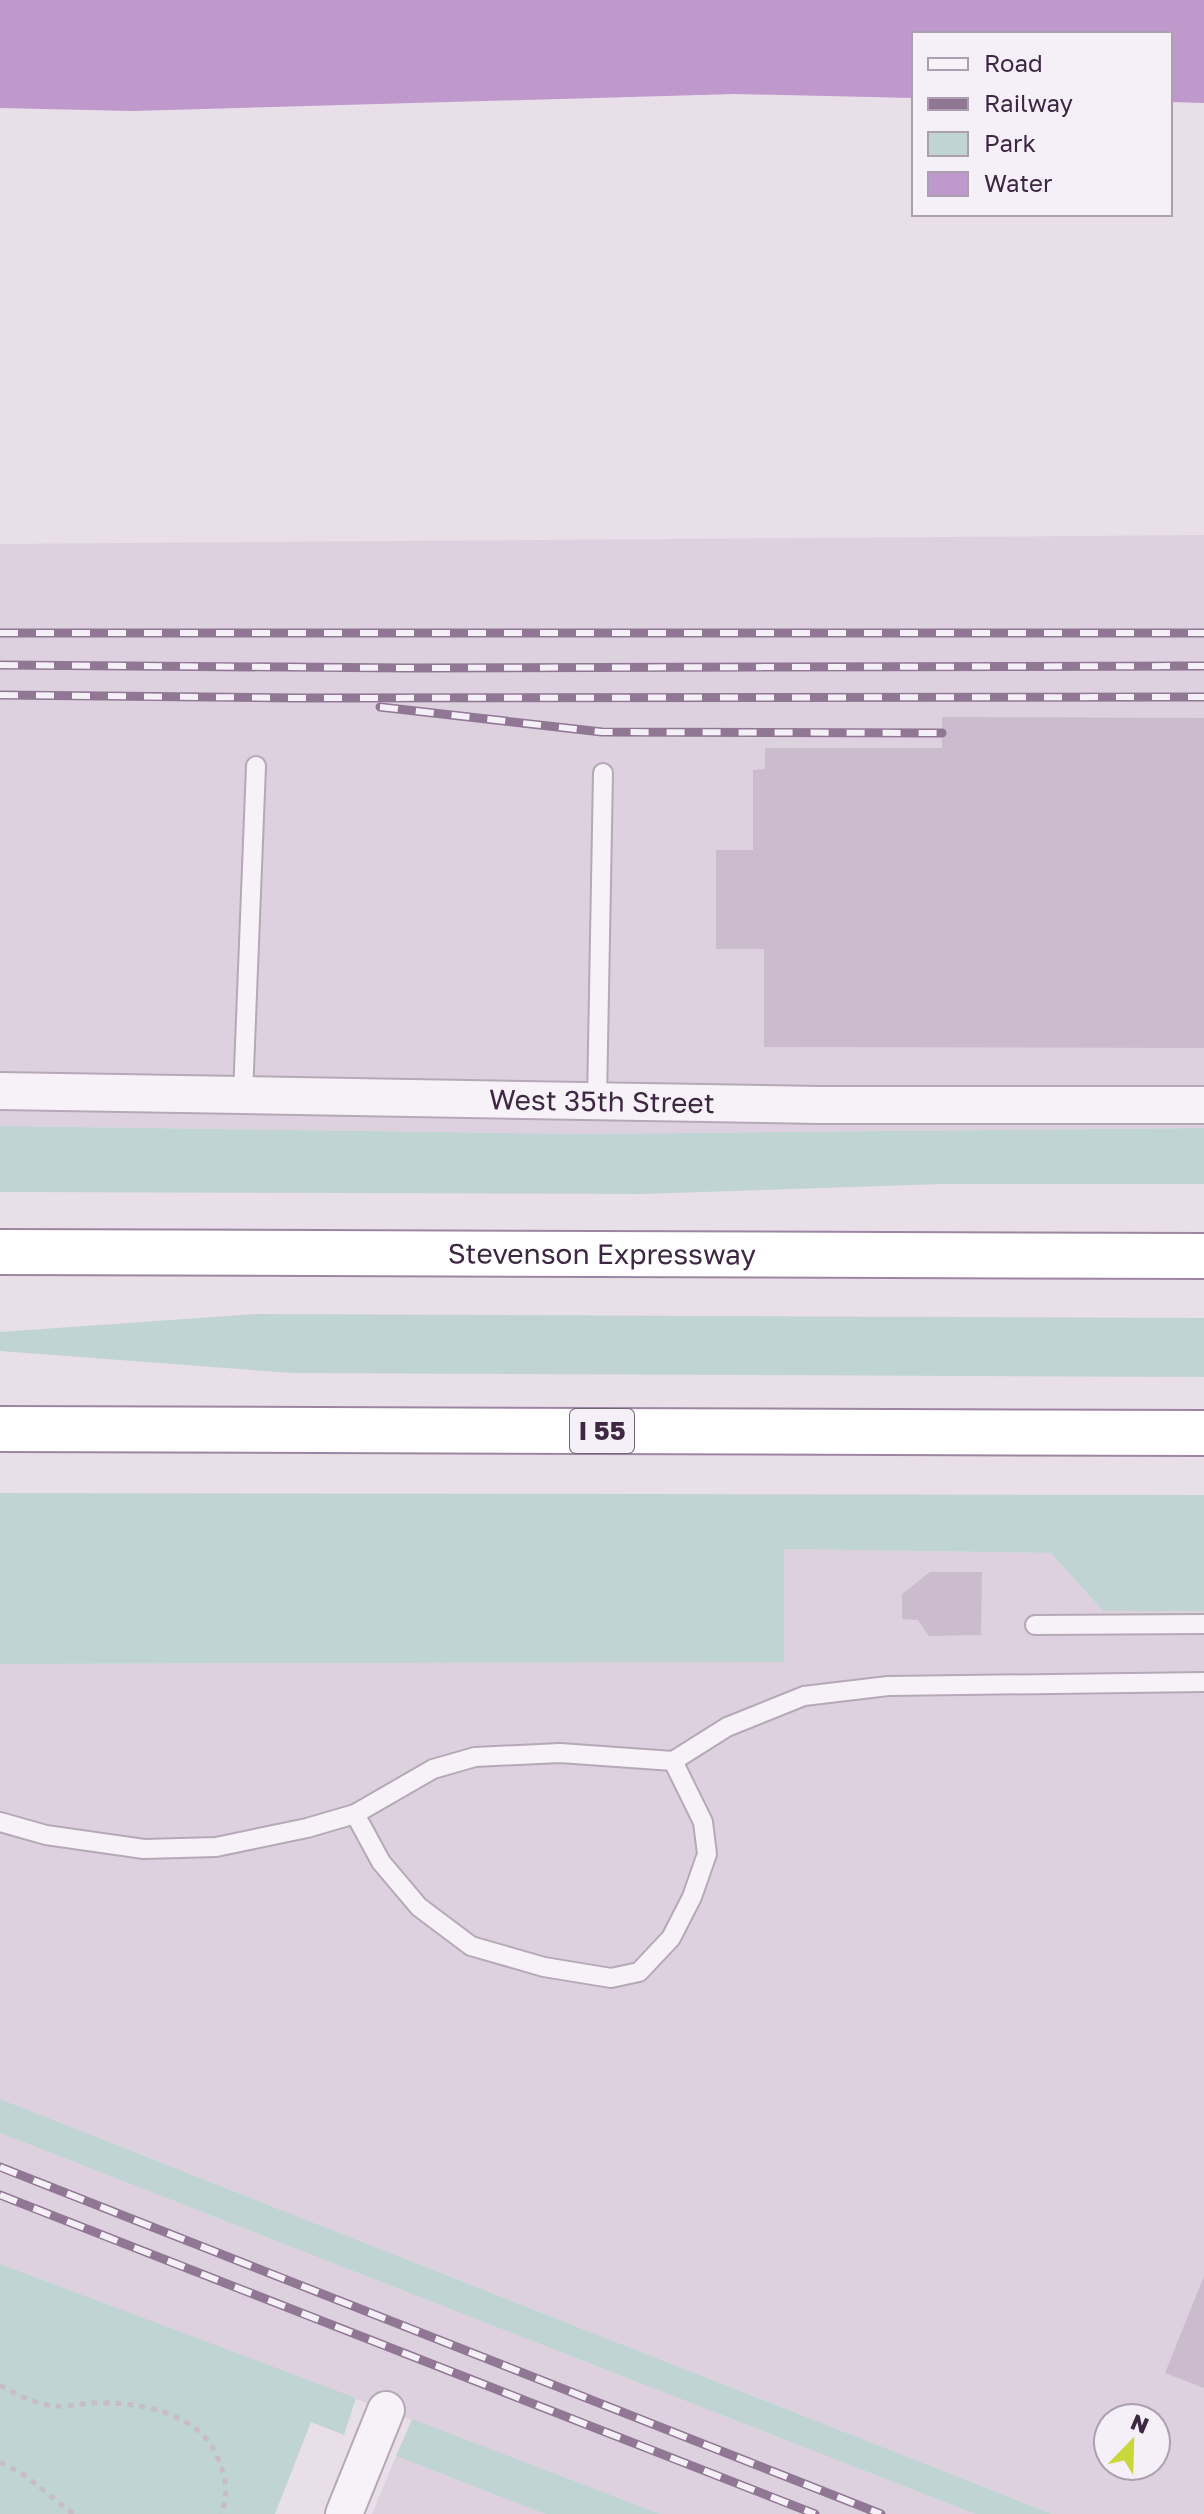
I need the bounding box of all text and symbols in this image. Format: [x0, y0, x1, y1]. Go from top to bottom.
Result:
legend [912, 32, 1172, 216]
text: Road [984, 48, 1043, 77]
text: Railway [984, 88, 1073, 117]
text: Park [984, 128, 1036, 157]
text: Water [984, 168, 1052, 197]
street label: West 35th Street [489, 1082, 715, 1119]
street label: Stevenson Expressway [448, 1236, 756, 1271]
road number: I 55 [570, 1409, 634, 1453]
north arrow [1092, 2402, 1172, 2482]
text: N [1127, 2407, 1153, 2439]

